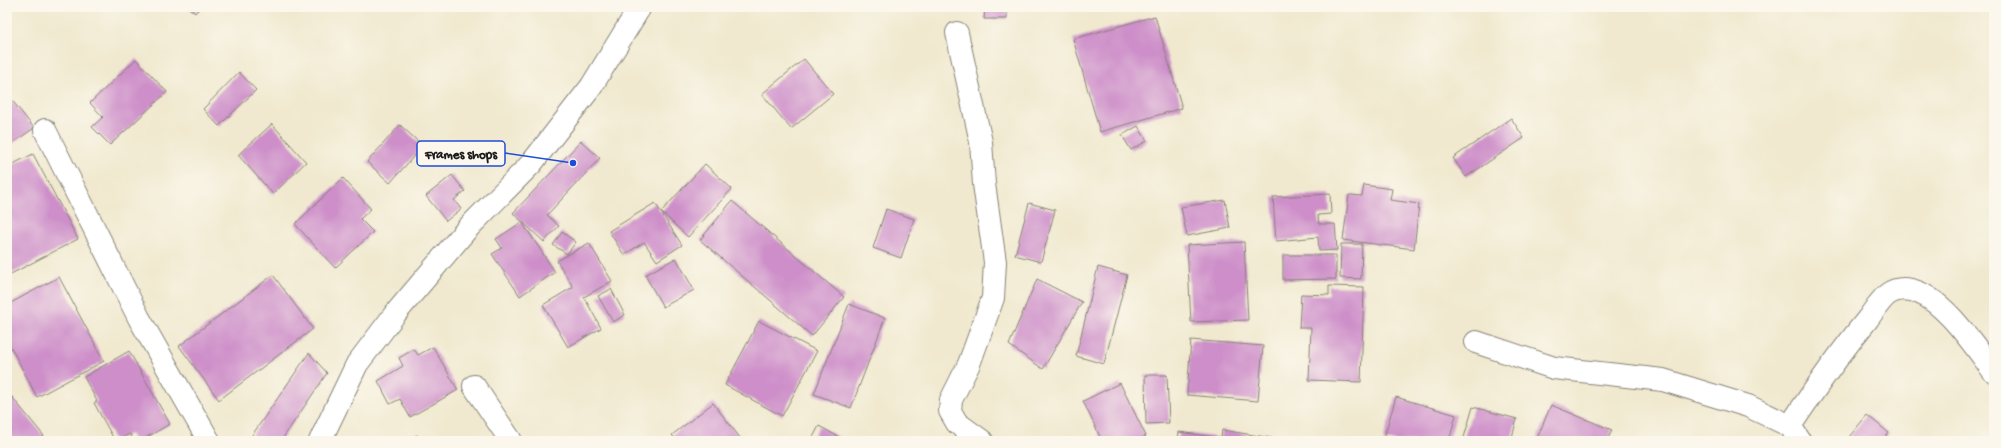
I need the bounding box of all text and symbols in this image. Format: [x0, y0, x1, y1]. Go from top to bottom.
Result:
callout: Frames shops [417, 141, 505, 166]
text: Frames shops [424, 148, 498, 164]

